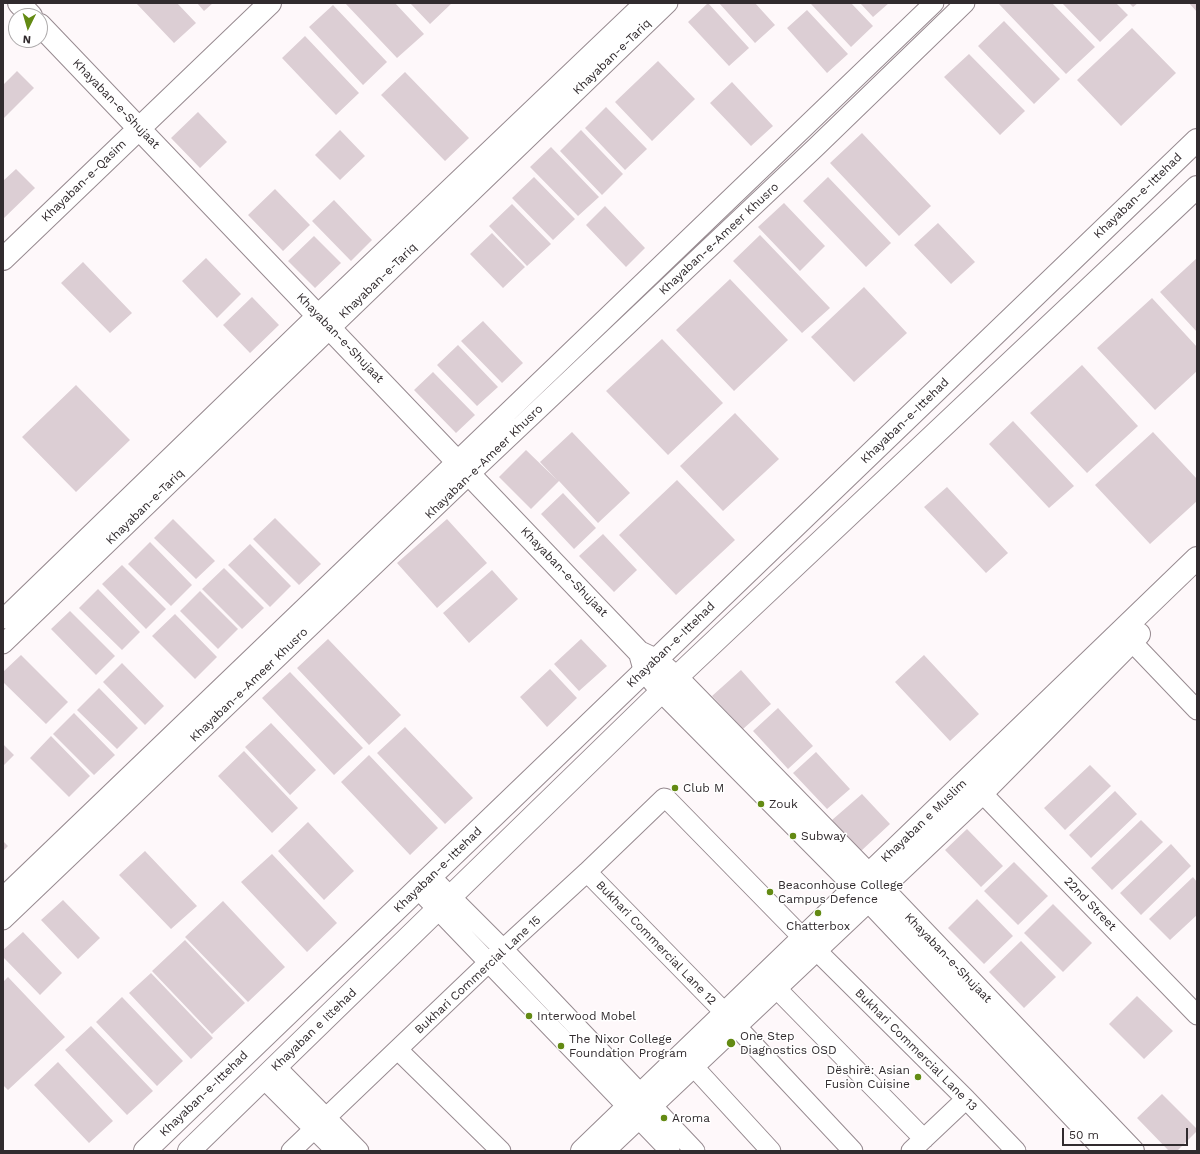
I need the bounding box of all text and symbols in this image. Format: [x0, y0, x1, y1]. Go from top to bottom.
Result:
north arrow [8, 8, 48, 48]
street label: Khayaban-e-Tariq [570, 16, 654, 98]
text: N [22, 33, 32, 46]
street label: Khayaban-e-Shujaat [69, 56, 163, 152]
street label: Khayaban-e-Qasim [39, 137, 129, 225]
street label: Khayaban-e-Ittehad [1091, 150, 1185, 242]
street label: Khayaban-e-Ameer Khusro [656, 180, 782, 298]
street label: Khayaban-e-Tariq [336, 240, 420, 322]
street label: Khayaban-e-Shujaat [293, 290, 387, 386]
street label: Khayaban-e-Ittehad [858, 375, 952, 467]
street label: Khayaban-e-Ameer Khusro [422, 402, 546, 522]
street label: Khayaban-e-Tariq [103, 466, 187, 548]
street label: Khayaban-e-Shujaat [517, 524, 611, 620]
street label: Khayaban-e-Ittehad [624, 599, 718, 691]
street label: Khayaban-e-Ameer Khusro [187, 625, 311, 745]
street label: Khayaban e Muslim [878, 776, 970, 866]
place label: Club M [683, 781, 724, 795]
marker: Club M [670, 783, 680, 793]
place label: Zouk [769, 797, 798, 811]
marker: Zouk [756, 799, 766, 809]
street label: Khayaban-e-Ittehad [391, 824, 485, 916]
place label: Subway [801, 829, 846, 843]
marker: Subway [788, 831, 798, 841]
street label: 22nd Street [1061, 874, 1119, 934]
street label: Bukhari Commercial Lane 12 [593, 878, 719, 1008]
place label: Beaconhouse College Campus Defence [778, 878, 903, 906]
marker: Beaconhouse College Campus Defence [765, 887, 775, 897]
marker: Chatterbox [813, 908, 823, 918]
street label: Khayaban-e-Shujaat [901, 910, 995, 1006]
street label: Bukhari Commercial Lane 15 [412, 913, 544, 1037]
place label: Chatterbox [786, 919, 850, 933]
street label: Khayaban e Ittehad [268, 986, 360, 1074]
street label: Bukhari Commercial Lane 13 [852, 986, 980, 1114]
place label: Interwood Mobel [537, 1009, 636, 1023]
marker: Interwood Mobel [524, 1011, 534, 1021]
place label: One Step Diagnostics OSD [740, 1029, 837, 1057]
place label: The Nixor College Foundation Program [569, 1032, 687, 1060]
marker: One Step Diagnostics OSD [725, 1037, 737, 1049]
marker: The Nixor College Foundation Program [556, 1041, 566, 1051]
street label: Khayaban-e-Ittehad [157, 1048, 251, 1140]
place label: Dëshirë: Asian Fusion Cuisine [825, 1063, 910, 1091]
marker: Dëshirë: Asian Fusion Cuisine [913, 1072, 923, 1082]
place label: Aroma [672, 1111, 710, 1125]
marker: Aroma [659, 1113, 669, 1123]
scale bar [1064, 1120, 1190, 1146]
text: 50 m [1069, 1128, 1099, 1142]

